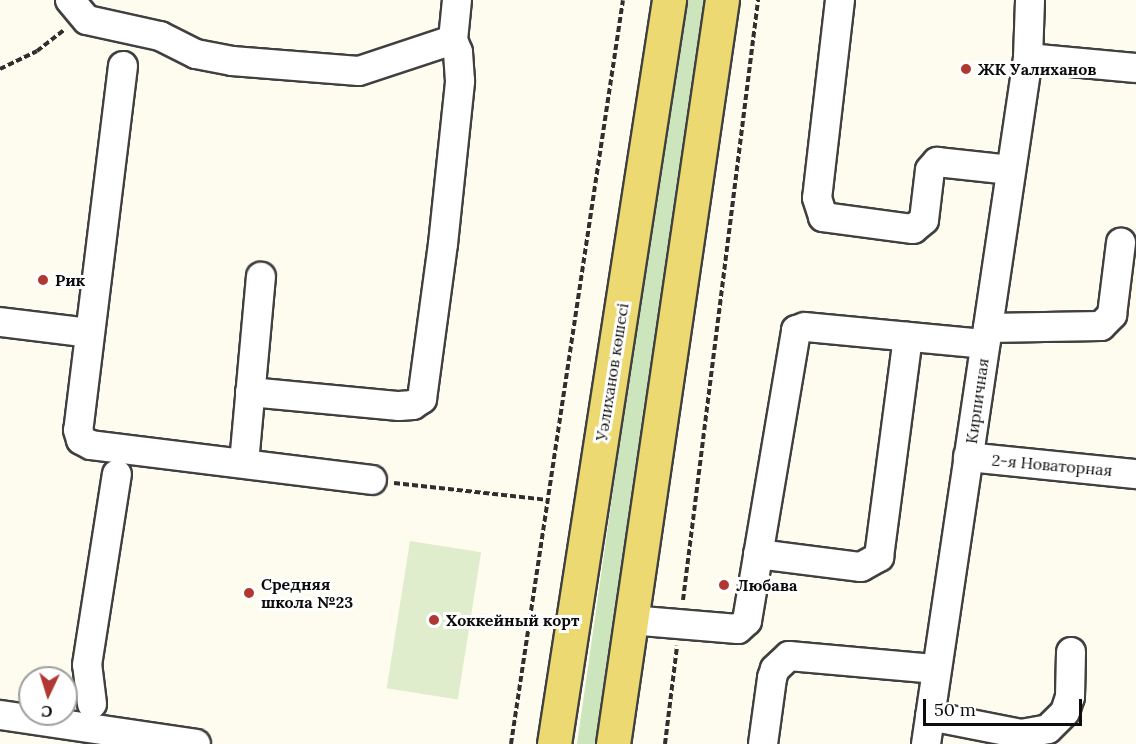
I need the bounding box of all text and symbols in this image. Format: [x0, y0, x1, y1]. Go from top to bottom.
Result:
place label: ЖК Уалиханов [978, 59, 1096, 79]
marker: ЖК Уалиханов [959, 62, 973, 76]
place label: Рик [55, 270, 85, 290]
marker: Рик [36, 273, 50, 287]
street label: Уәлиханов көшесі [592, 302, 632, 442]
street label: Кирпичная [961, 357, 993, 445]
street label: 2-я Новаторная [991, 450, 1113, 480]
place label: Средняя школа №23 [261, 574, 353, 612]
place label: Любава [736, 575, 797, 595]
marker: Любава [717, 578, 731, 592]
marker: Средняя школа №23 [242, 586, 256, 600]
place label: Хоккейный корт [446, 610, 579, 630]
marker: Хоккейный корт [427, 613, 441, 627]
north arrow [18, 666, 78, 726]
scale bar [926, 687, 1085, 725]
text: 50 m [934, 698, 976, 721]
text: С [41, 702, 53, 722]

